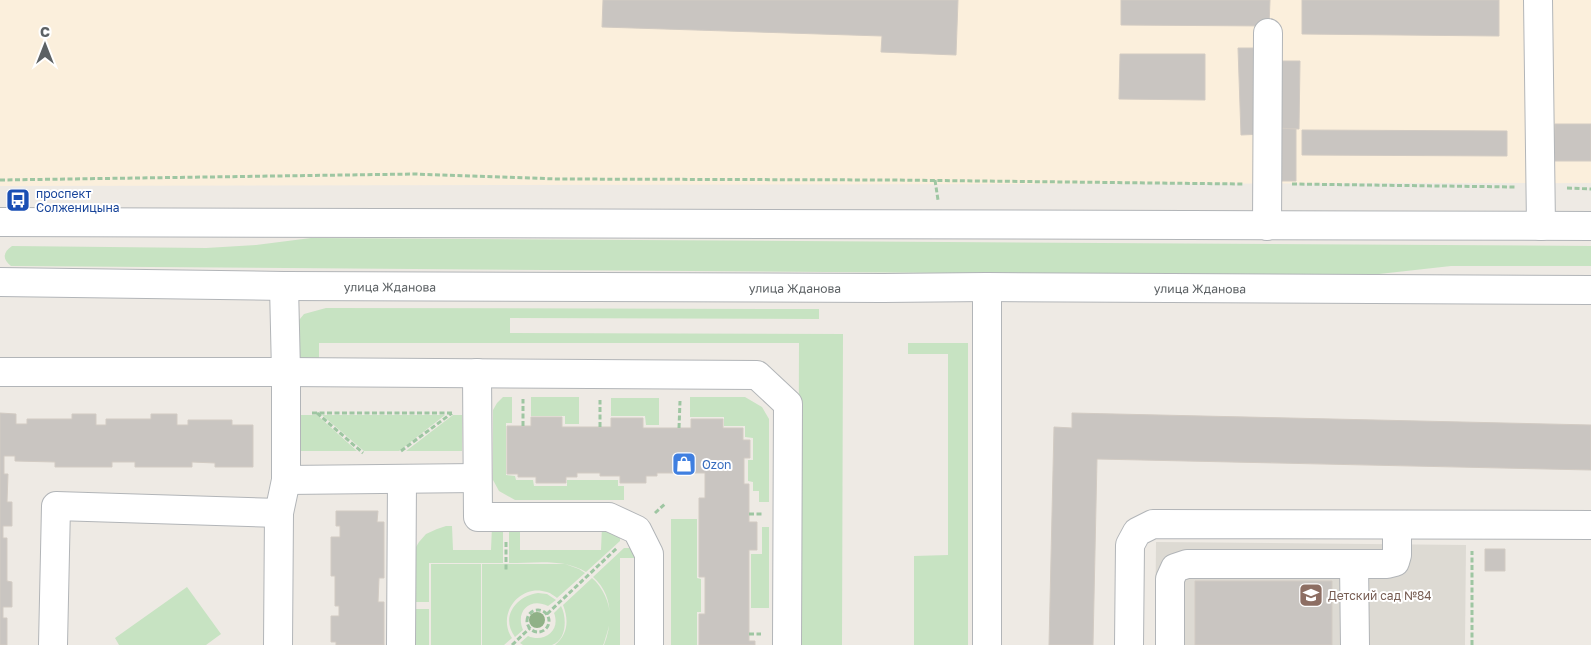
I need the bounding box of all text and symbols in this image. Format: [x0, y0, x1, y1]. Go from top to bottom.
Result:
north arrow [20, 20, 70, 70]
text: С [40, 23, 50, 40]
place label: проспект Солженицына [36, 186, 120, 215]
bus stop icon: проспект Солженицына [5, 187, 31, 213]
street label: улица Жданова [344, 279, 436, 294]
street label: улица Жданова [749, 280, 841, 295]
street label: улица Жданова [1154, 280, 1246, 296]
shop icon: Ozon [671, 451, 697, 477]
place label: Ozon [702, 457, 731, 472]
school or university icon: Детский сад №84 [1298, 582, 1324, 608]
place label: Детский сад №84 [1328, 588, 1432, 603]

